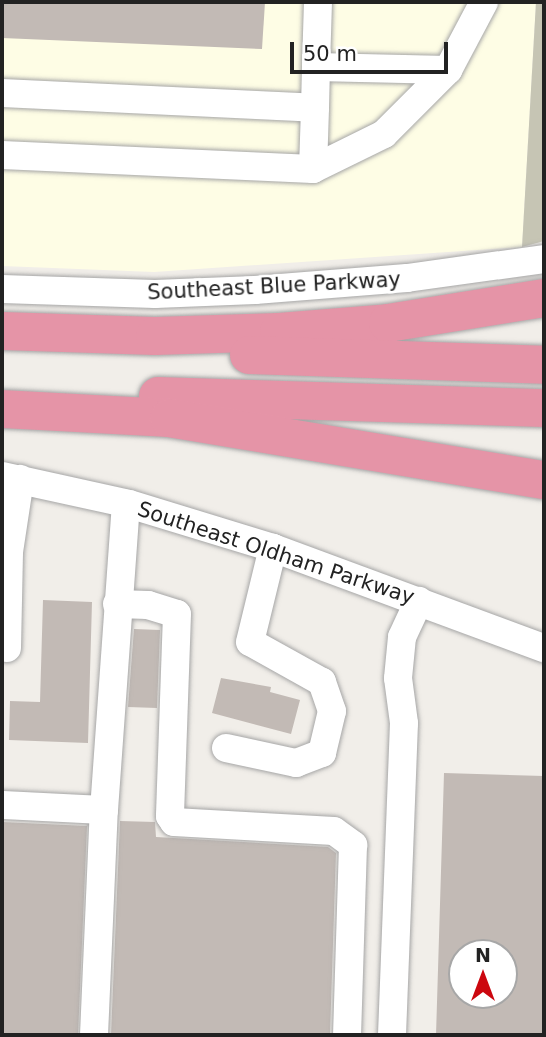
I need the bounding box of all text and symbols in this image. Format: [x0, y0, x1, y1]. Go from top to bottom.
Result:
scale bar [294, 28, 452, 72]
text: 50 m [303, 42, 357, 66]
street label: Southeast Blue Parkway [147, 267, 401, 305]
street label: Southeast Oldham Parkway [134, 496, 418, 610]
north arrow [448, 939, 518, 1009]
text: N [475, 944, 491, 966]

